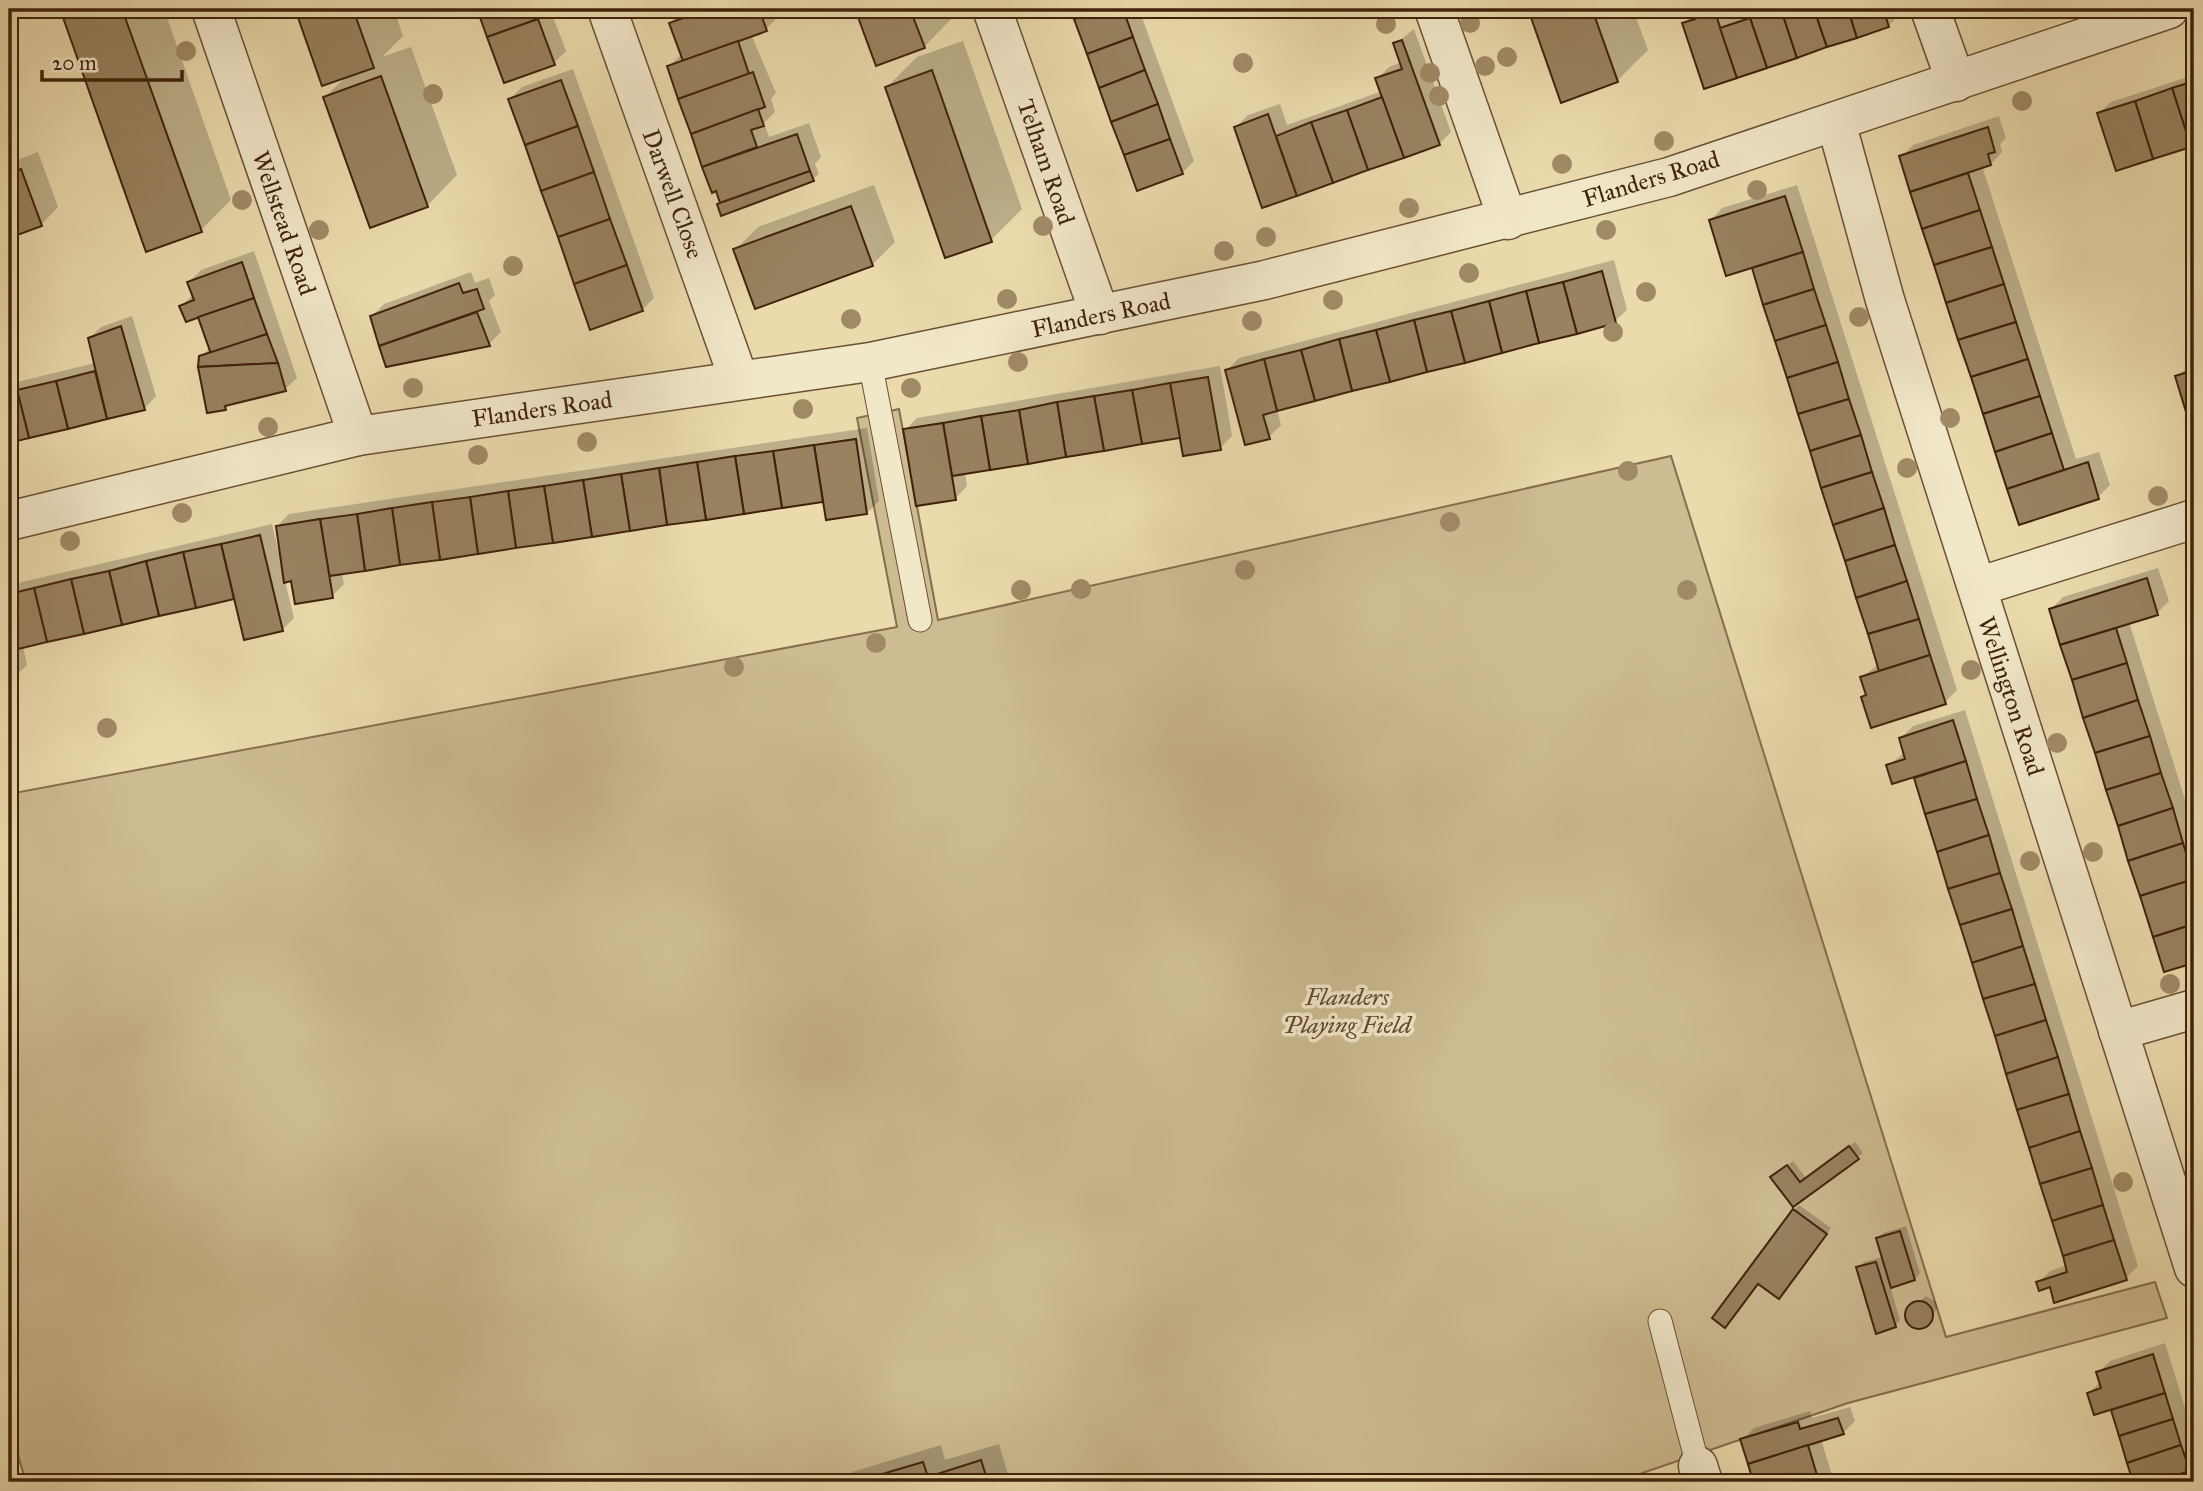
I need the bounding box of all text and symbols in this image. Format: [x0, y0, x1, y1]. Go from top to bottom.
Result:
scale bar [42, 38, 182, 82]
text: 20 m [52, 50, 97, 76]
street label: Telham Road [1011, 95, 1081, 229]
street label: Darwell Close [636, 125, 710, 263]
street label: Flanders Road [1579, 144, 1723, 214]
street label: Wellstead Road [245, 147, 323, 299]
street label: Flanders Road [1029, 286, 1173, 344]
street label: Flanders Road [470, 384, 614, 434]
street label: Wellington Road [1971, 613, 2051, 779]
park label: Flanders Playing Field [1283, 982, 1413, 1040]

